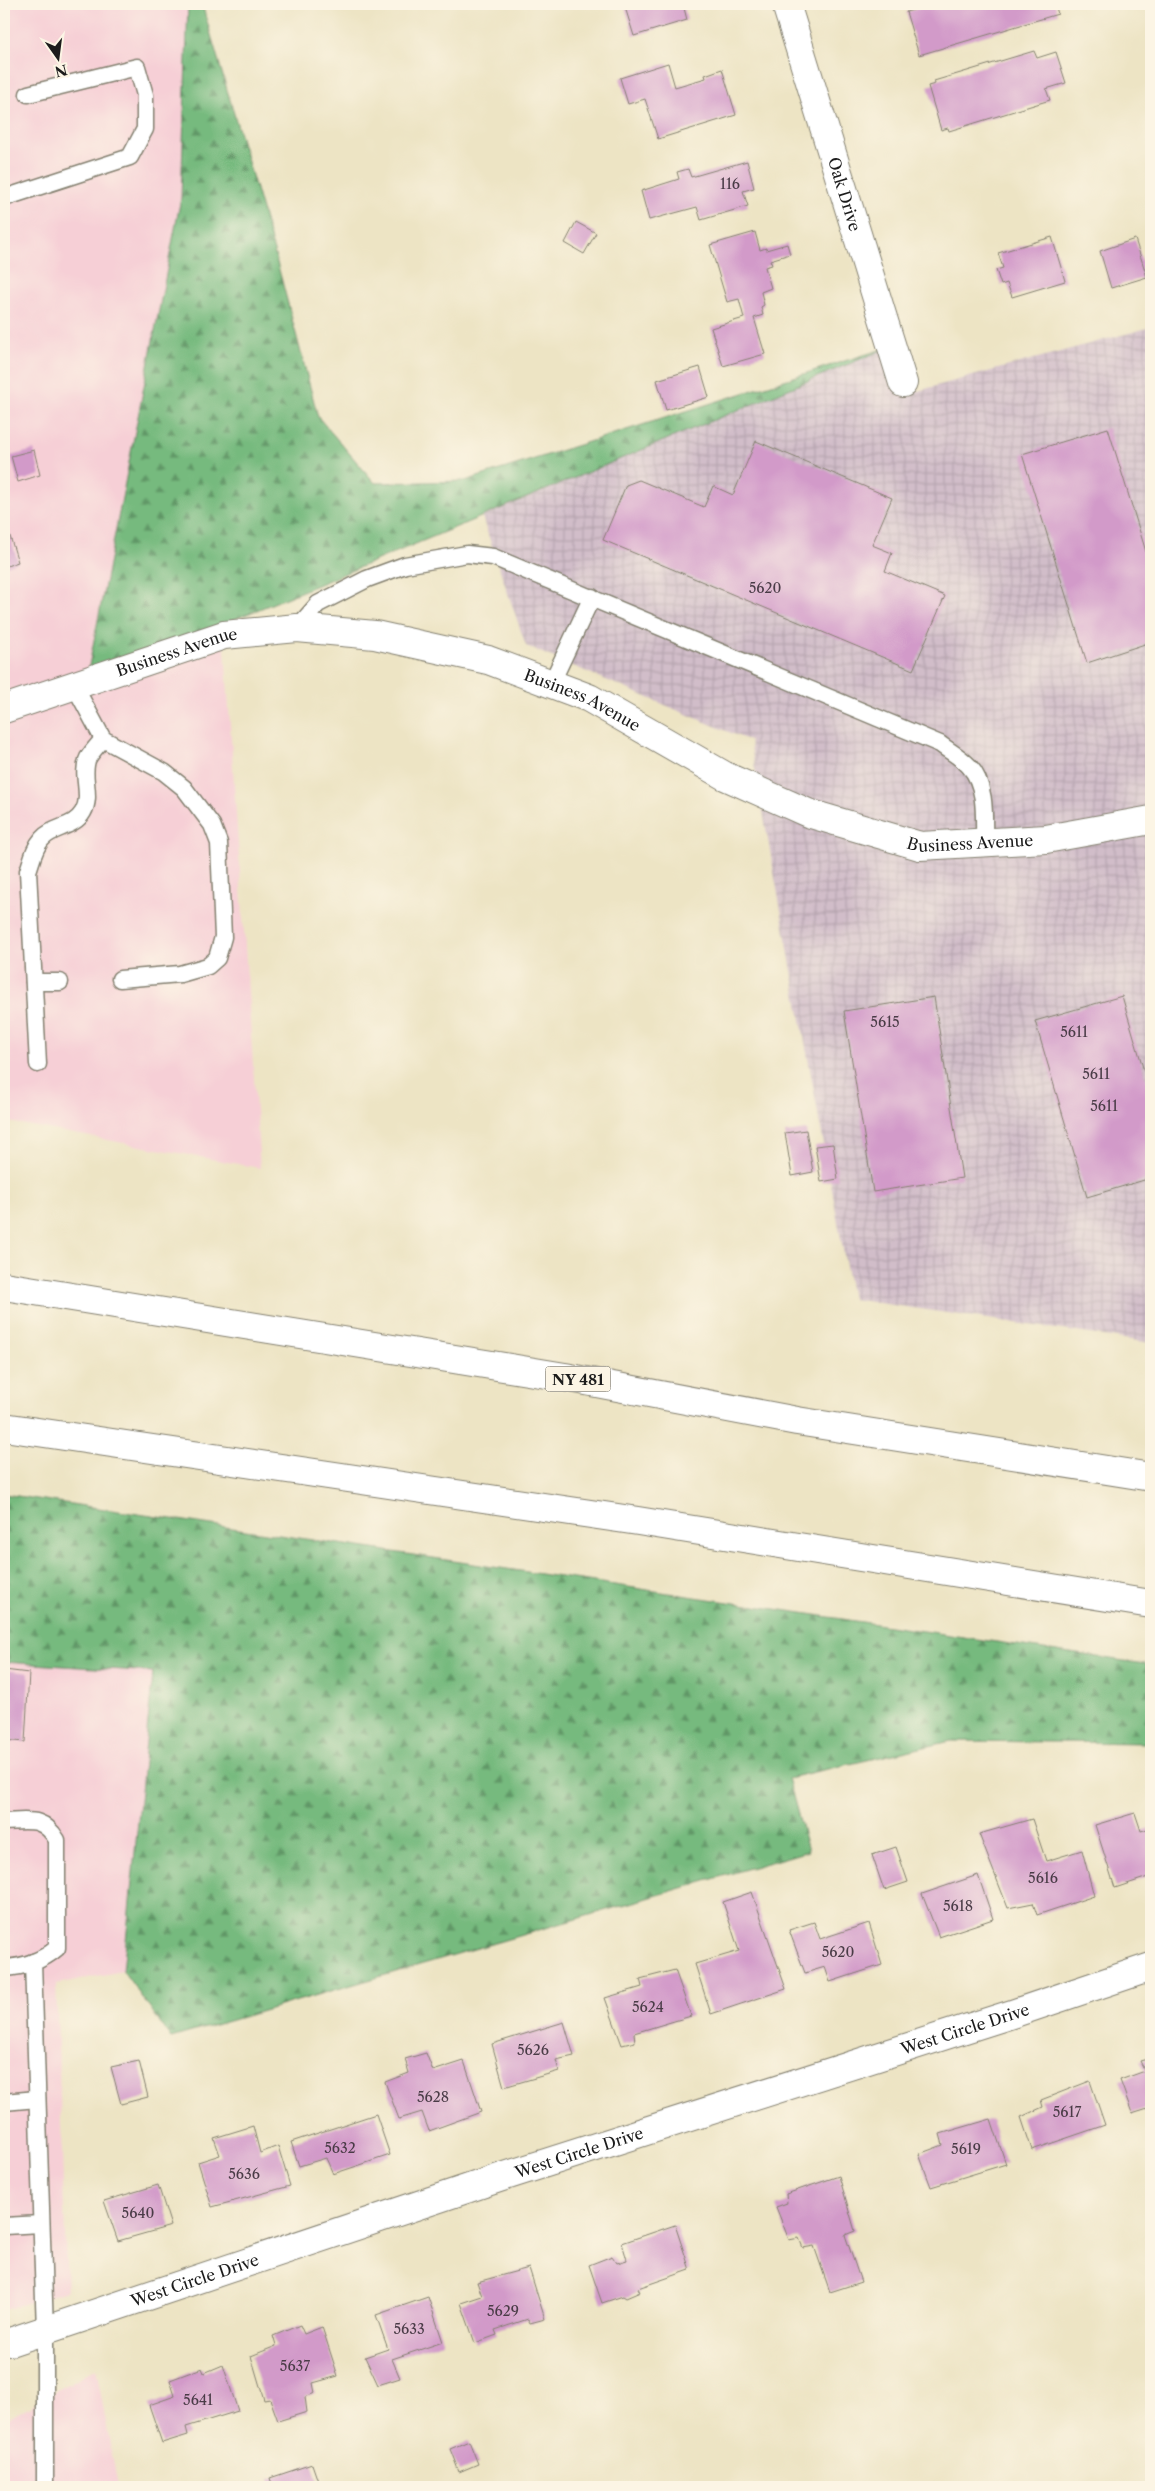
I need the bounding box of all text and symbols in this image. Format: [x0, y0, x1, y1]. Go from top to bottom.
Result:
north arrow [32, 32, 82, 82]
text: N [53, 60, 69, 81]
street label: Oak Drive [824, 155, 866, 234]
house number: 116 [720, 175, 740, 193]
house number: 5620 [749, 579, 781, 597]
street label: Business Avenue [113, 624, 238, 681]
street label: Business Avenue [521, 664, 644, 735]
street label: Business Avenue [905, 830, 1034, 856]
house number: 5615 [870, 1013, 900, 1031]
house number: 5611 [1060, 1023, 1088, 1041]
house number: 5611 [1082, 1065, 1110, 1083]
house number: 5611 [1090, 1097, 1118, 1115]
road number: NY 481 [546, 1366, 610, 1392]
house number: 5616 [1028, 1869, 1058, 1887]
house number: 5618 [943, 1897, 973, 1915]
house number: 5620 [822, 1943, 854, 1961]
house number: 5624 [632, 1998, 664, 2016]
street label: West Circle Drive [897, 1999, 1032, 2059]
house number: 5626 [517, 2041, 549, 2059]
house number: 5628 [417, 2088, 449, 2106]
house number: 5617 [1053, 2103, 1081, 2121]
street label: West Circle Drive [511, 2122, 646, 2183]
house number: 5632 [324, 2139, 356, 2157]
house number: 5619 [951, 2140, 981, 2158]
house number: 5636 [228, 2165, 260, 2183]
house number: 5640 [122, 2204, 155, 2222]
street label: West Circle Drive [127, 2249, 261, 2311]
house number: 5629 [487, 2302, 519, 2320]
house number: 5633 [393, 2320, 425, 2338]
house number: 5637 [280, 2357, 310, 2375]
house number: 5641 [183, 2391, 213, 2409]

